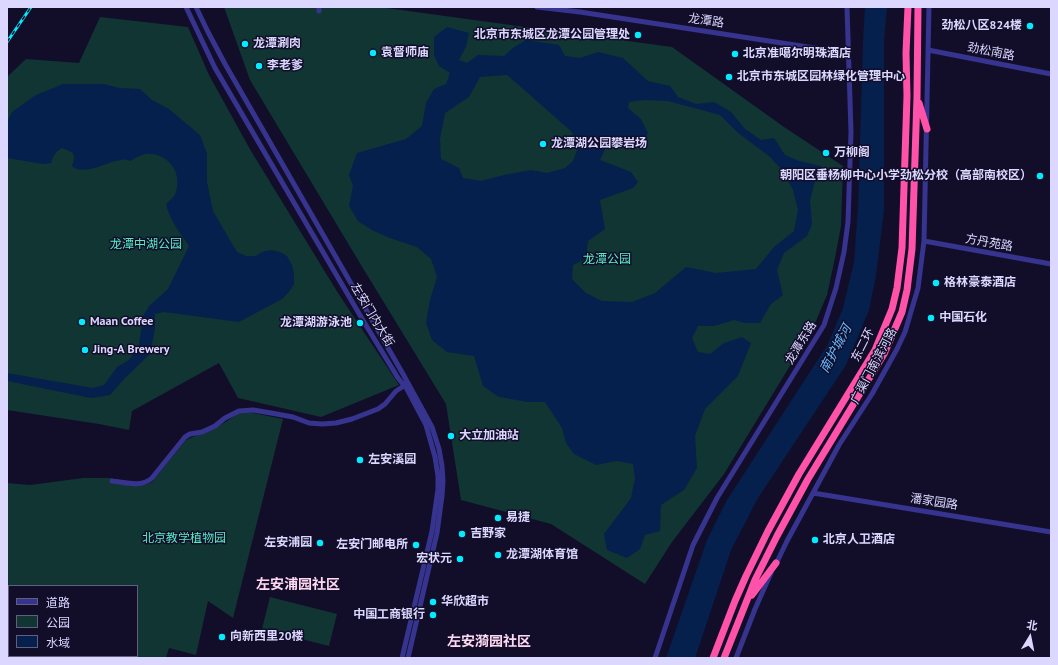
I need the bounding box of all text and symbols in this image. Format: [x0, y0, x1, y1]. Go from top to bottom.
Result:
street label: 龙潭路 [687, 11, 725, 31]
place label: 劲松八区824楼 [942, 19, 1022, 33]
marker: 劲松八区824楼 [1025, 21, 1035, 31]
place label: 北京市东城区龙潭公园管理处 [474, 28, 630, 42]
marker: 北京市东城区龙潭公园管理处 [633, 30, 643, 40]
place label: 龙潭涮肉 [253, 37, 301, 51]
marker: 龙潭涮肉 [240, 39, 250, 49]
street label: 劲松南路 [966, 40, 1016, 64]
place label: 袁督师庙 [381, 46, 429, 60]
place label: 北京准噶尔明珠酒店 [743, 47, 851, 61]
marker: 袁督师庙 [368, 48, 378, 58]
marker: 北京准噶尔明珠酒店 [730, 49, 740, 59]
place label: 李老爹 [267, 59, 303, 73]
marker: 李老爹 [254, 61, 264, 71]
place label: 北京市东城区园林绿化管理中心 [737, 70, 905, 84]
marker: 北京市东城区园林绿化管理中心 [724, 72, 734, 82]
place label: 龙潭湖公园攀岩场 [551, 137, 647, 151]
marker: 龙潭湖公园攀岩场 [538, 139, 548, 149]
place label: 万柳阁 [834, 146, 870, 160]
marker: 万柳阁 [821, 148, 831, 158]
place label: 朝阳区垂杨柳中心小学劲松分校（高部南校区） [780, 169, 1032, 183]
marker: 朝阳区垂杨柳中心小学劲松分校（高部南校区） [1035, 171, 1045, 181]
street label: 方丹苑路 [964, 232, 1014, 254]
park label: 龙潭中湖公园 [110, 238, 182, 252]
park label: 龙潭公园 [583, 253, 631, 267]
place label: 格林豪泰酒店 [944, 276, 1016, 290]
marker: 格林豪泰酒店 [931, 278, 941, 288]
street label: 左安门内大街 [347, 280, 397, 350]
place label: 中国石化 [939, 311, 987, 325]
marker: 中国石化 [926, 313, 936, 323]
place label: Maan Coffee [90, 315, 153, 329]
place label: 龙潭湖游泳池 [280, 316, 352, 330]
marker: Maan Coffee [77, 317, 87, 327]
marker: 龙潭湖游泳池 [355, 318, 365, 328]
street label: 龙潭东路 [782, 319, 820, 367]
water label: 南护城河 [817, 322, 855, 376]
street label: 东二环 [848, 326, 878, 364]
street label: 广渠门南滨河路 [848, 326, 900, 406]
place label: Jing-A Brewery [93, 343, 169, 357]
marker: Jing-A Brewery [80, 345, 90, 355]
place label: 大立加油站 [459, 429, 519, 443]
marker: 大立加油站 [446, 431, 456, 441]
place label: 左安溪园 [368, 453, 416, 467]
marker: 左安溪园 [355, 455, 365, 465]
street label: 潘家园路 [909, 491, 959, 513]
place label: 易捷 [506, 511, 530, 525]
marker: 易捷 [493, 513, 503, 523]
place label: 吉野家 [470, 527, 506, 541]
marker: 吉野家 [457, 529, 467, 539]
park label: 北京教学植物园 [142, 532, 226, 546]
place label: 北京人卫酒店 [823, 533, 895, 547]
marker: 北京人卫酒店 [810, 535, 820, 545]
place label: 左安浦园 [264, 536, 312, 550]
marker: 左安浦园 [315, 538, 325, 548]
place label: 左安门邮电所 [336, 538, 408, 552]
marker: 左安门邮电所 [411, 540, 421, 550]
place label: 龙潭湖体育馆 [506, 548, 578, 562]
marker: 龙潭湖体育馆 [493, 550, 503, 560]
place label: 宏状元 [416, 552, 452, 566]
marker: 宏状元 [455, 554, 465, 564]
district label: 左安浦园社区 [256, 577, 340, 593]
legend [8, 585, 138, 657]
text: 道路 [46, 595, 70, 610]
place label: 华欣超市 [441, 595, 489, 609]
marker: 华欣超市 [428, 597, 438, 607]
place label: 中国工商银行 [353, 608, 425, 622]
marker: 中国工商银行 [428, 610, 438, 620]
text: 公园 [46, 615, 70, 630]
north arrow [1010, 617, 1050, 657]
text: 北 [1025, 617, 1039, 633]
place label: 向新西里20楼 [230, 630, 304, 644]
marker: 向新西里20楼 [217, 632, 227, 642]
district label: 左安漪园社区 [447, 634, 531, 650]
text: 水域 [46, 635, 70, 650]

